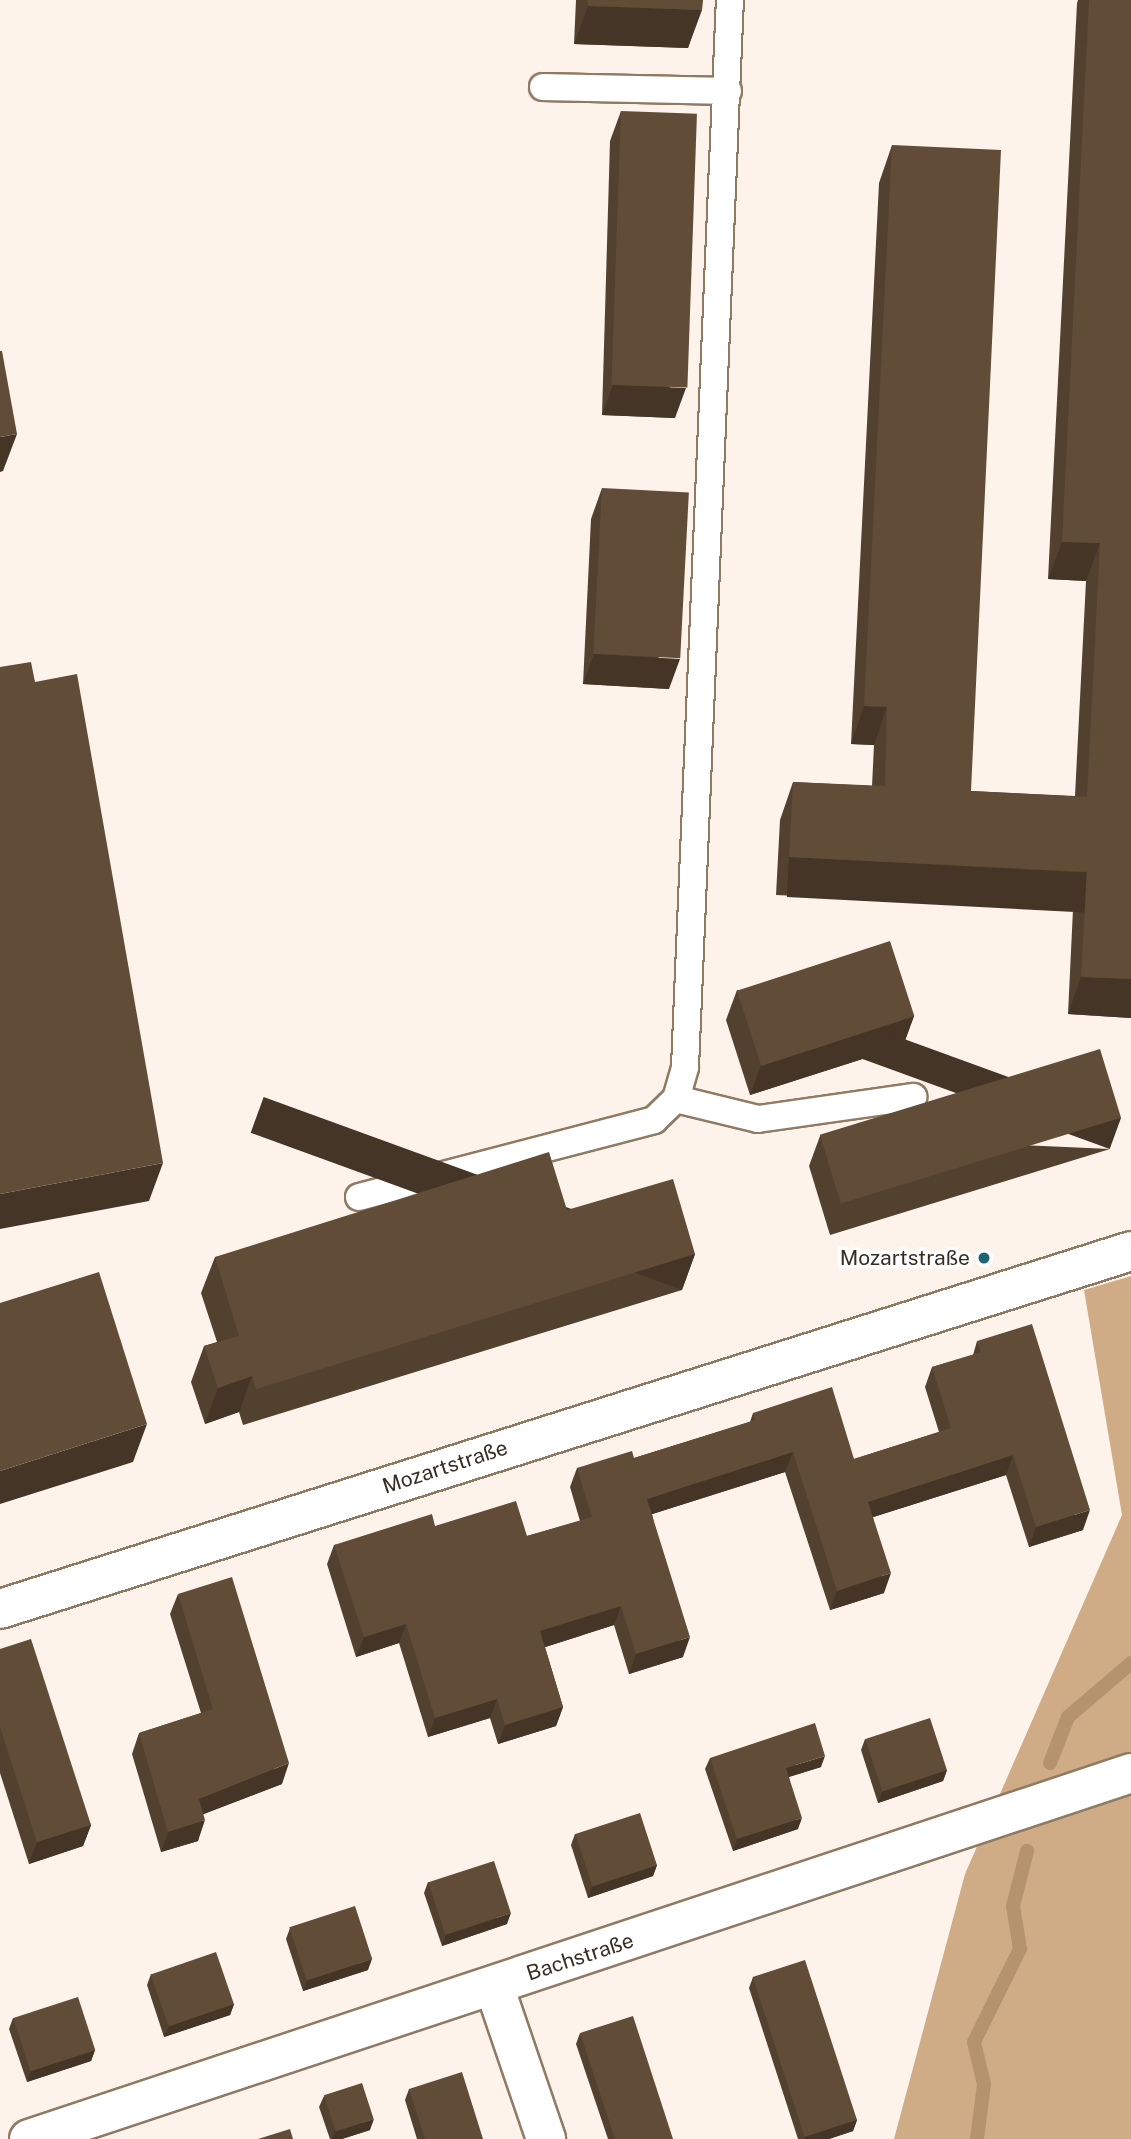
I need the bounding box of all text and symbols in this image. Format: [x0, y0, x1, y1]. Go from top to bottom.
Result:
place label: Mozartstraße [840, 1245, 970, 1271]
marker: Mozartstraße [976, 1250, 992, 1266]
street label: Mozartstraße [379, 1435, 511, 1499]
street label: Bachstraße [523, 1928, 637, 1986]

